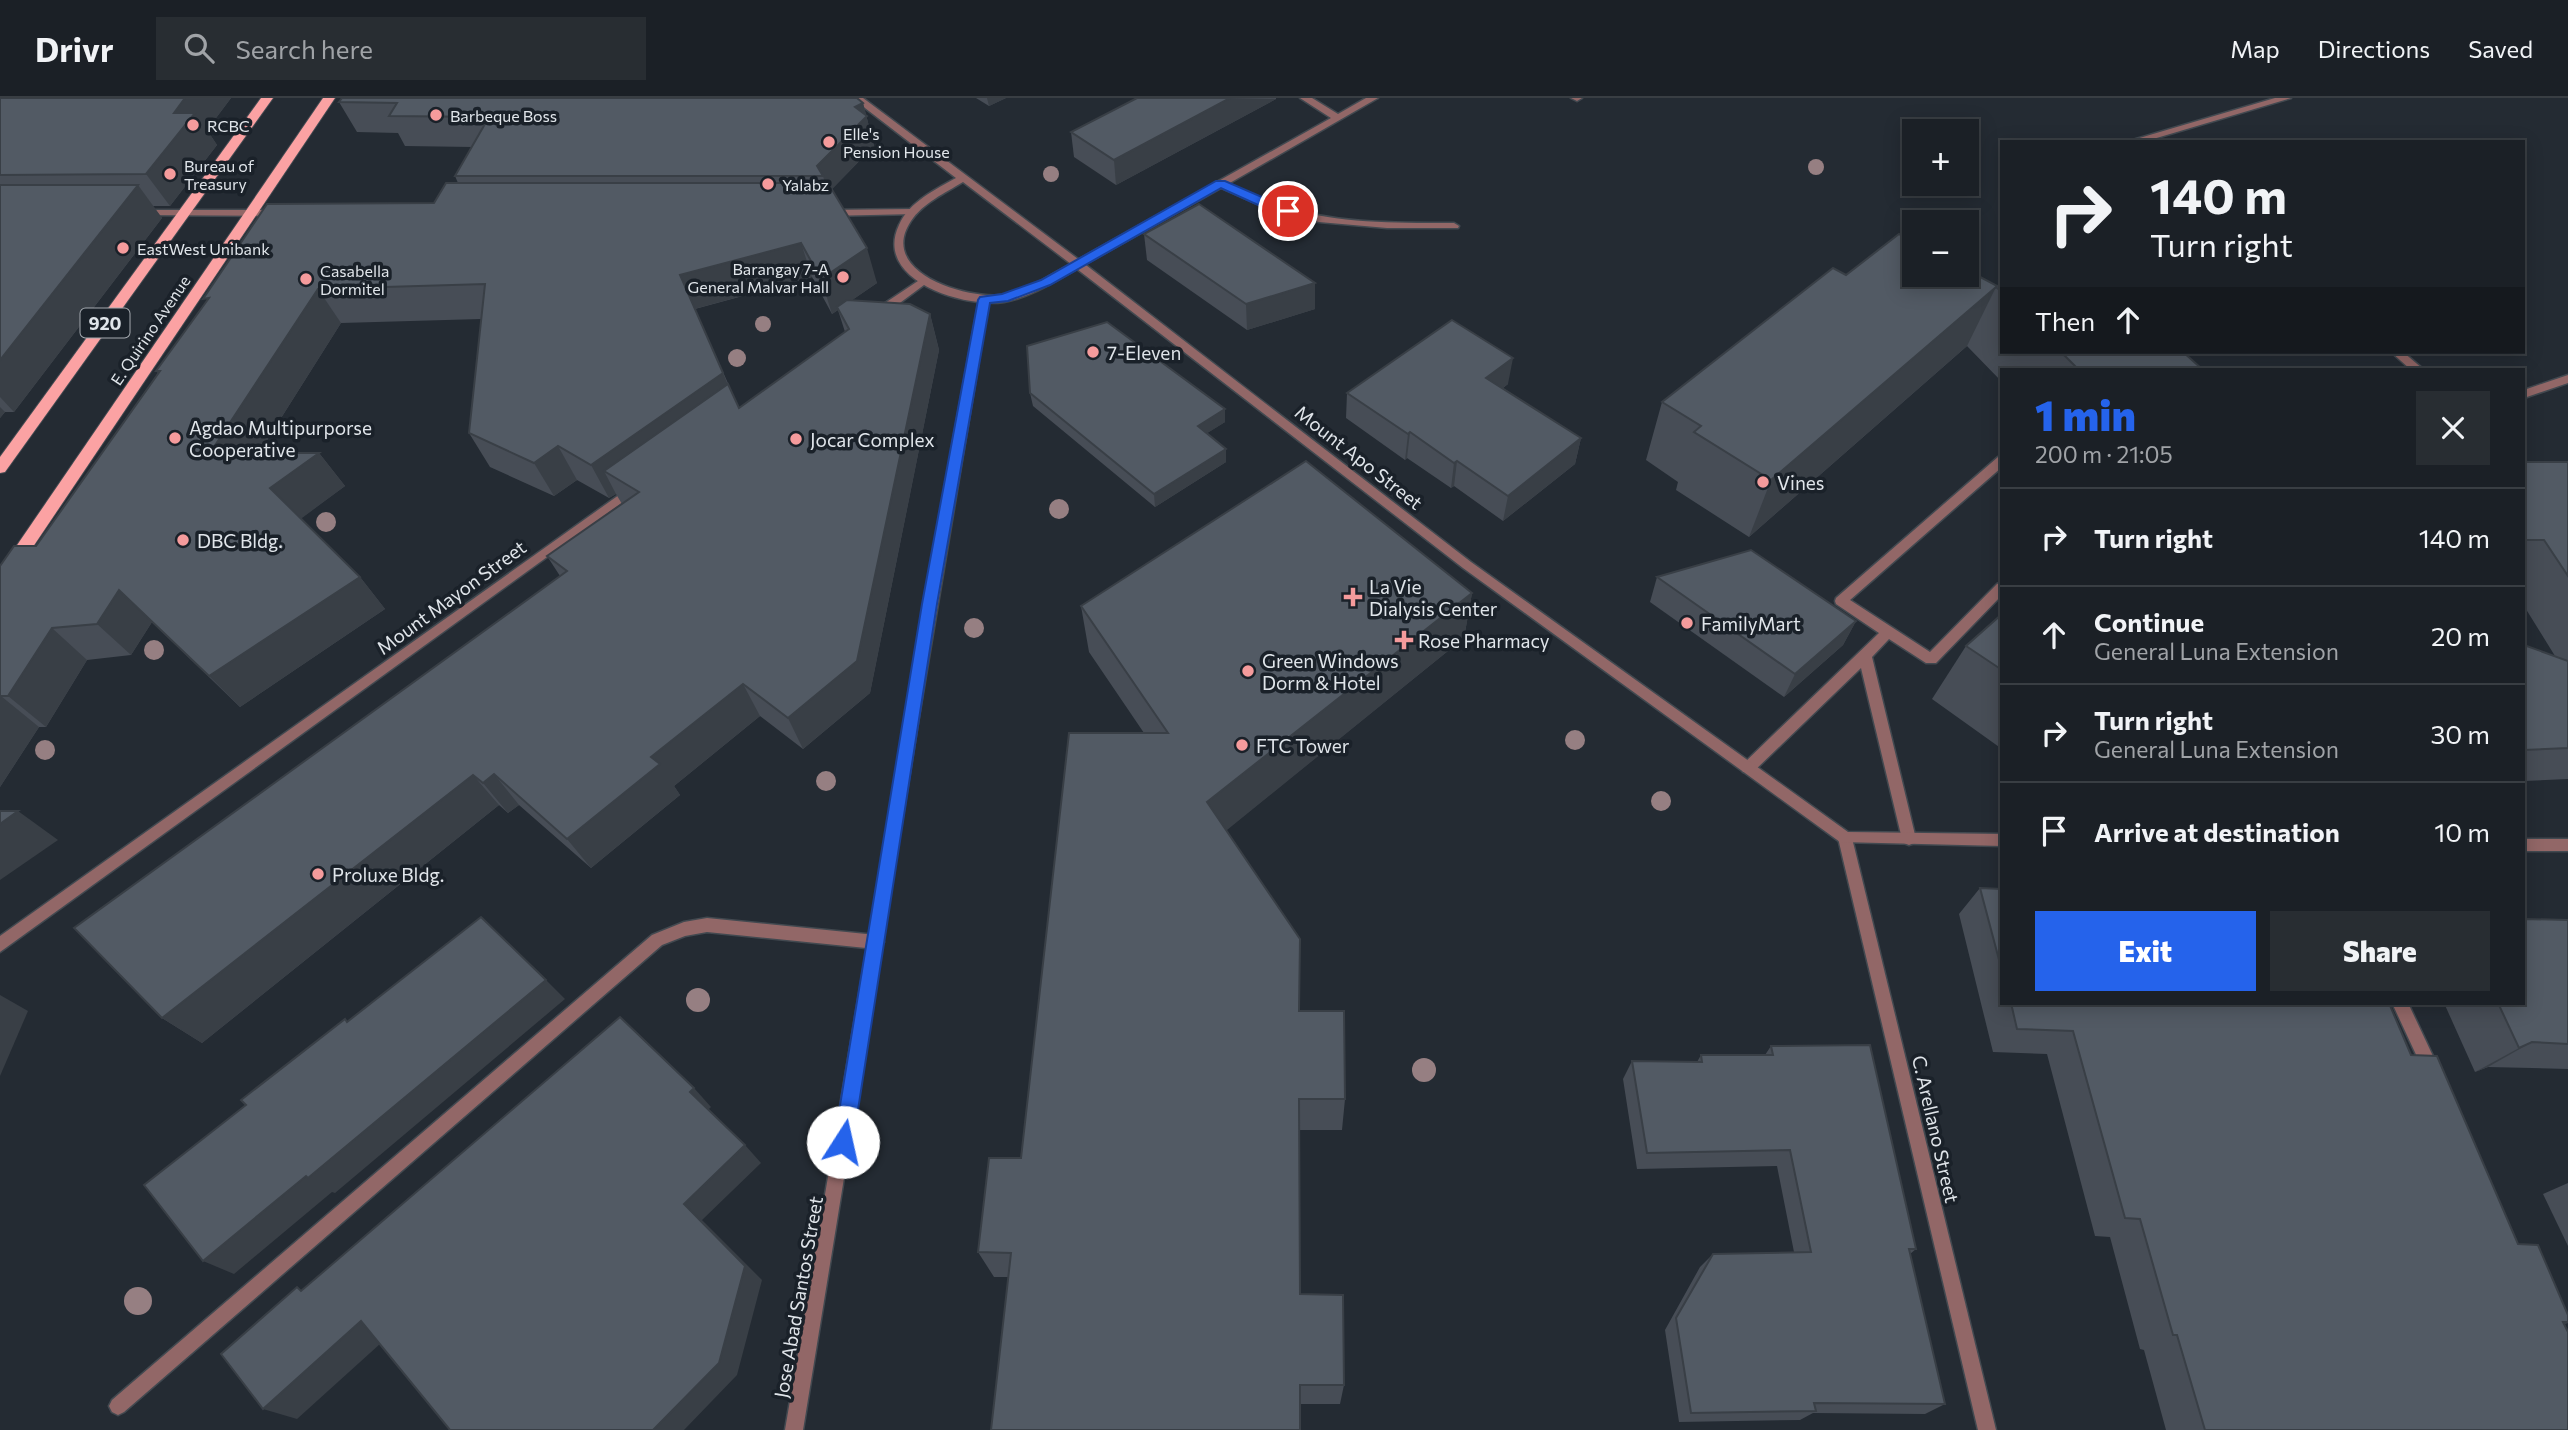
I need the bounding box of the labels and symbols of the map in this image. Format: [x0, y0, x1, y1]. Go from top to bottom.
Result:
place label: Barbeque Boss [450, 106, 557, 125]
marker: Barbeque Boss [428, 107, 444, 123]
place label: RCBC [207, 116, 250, 135]
marker: RCBC [185, 117, 201, 133]
place label: Elle's Pension House [843, 124, 950, 161]
marker: Elle's Pension House [821, 134, 837, 150]
place label: Bureau of Treasury [184, 156, 255, 193]
marker: Bureau of Treasury [162, 166, 178, 182]
place label: Yalabz [782, 175, 829, 194]
marker: Yalabz [760, 176, 776, 192]
pin [1258, 181, 1318, 241]
place label: EastWest Unibank [137, 239, 270, 258]
marker: EastWest Unibank [115, 240, 131, 256]
place label: Barangay 7-A General Malvar Hall [688, 259, 829, 296]
place label: Casabella Dormitel [320, 261, 389, 298]
marker: Barangay 7-A General Malvar Hall [835, 269, 851, 285]
marker: Casabella Dormitel [298, 271, 314, 287]
street label: E. Quirino Avenue [106, 272, 194, 388]
road number: 920 [80, 308, 130, 338]
place label: 7-Eleven [1107, 341, 1181, 364]
marker: 7-Eleven [1085, 344, 1101, 360]
street label: Mount Apo Street [1291, 400, 1427, 514]
place label: Agdao Multipurporse Cooperative [189, 416, 372, 461]
place label: Jocar Complex [810, 428, 935, 451]
marker: Agdao Multipurporse Cooperative [167, 430, 183, 446]
marker: Jocar Complex [788, 431, 804, 447]
place label: Vines [1777, 471, 1824, 494]
marker: Vines [1755, 474, 1771, 490]
place label: DBC Bldg. [197, 529, 283, 552]
marker: DBC Bldg. [175, 532, 191, 548]
street label: Mount Mayon Street [372, 535, 530, 659]
place label: La Vie Dialysis Center [1369, 575, 1498, 620]
marker: La Vie Dialysis Center [1343, 587, 1363, 607]
place label: FamilyMart [1701, 612, 1801, 635]
marker: FamilyMart [1679, 615, 1695, 631]
place label: Rose Pharmacy [1418, 629, 1550, 652]
marker: Rose Pharmacy [1396, 632, 1412, 648]
place label: Green Windows Dorm & Hotel [1262, 649, 1399, 694]
marker: Green Windows Dorm & Hotel [1240, 663, 1256, 679]
place label: FTC Tower [1256, 734, 1350, 757]
marker: FTC Tower [1234, 737, 1250, 753]
place label: Proluxe Bldg. [332, 863, 444, 886]
marker: Proluxe Bldg. [310, 866, 326, 882]
street label: C. Arellano Street [1908, 1053, 1964, 1205]
position arrow [806, 1105, 880, 1179]
street label: Jose Abad Santos Street [769, 1194, 827, 1400]

